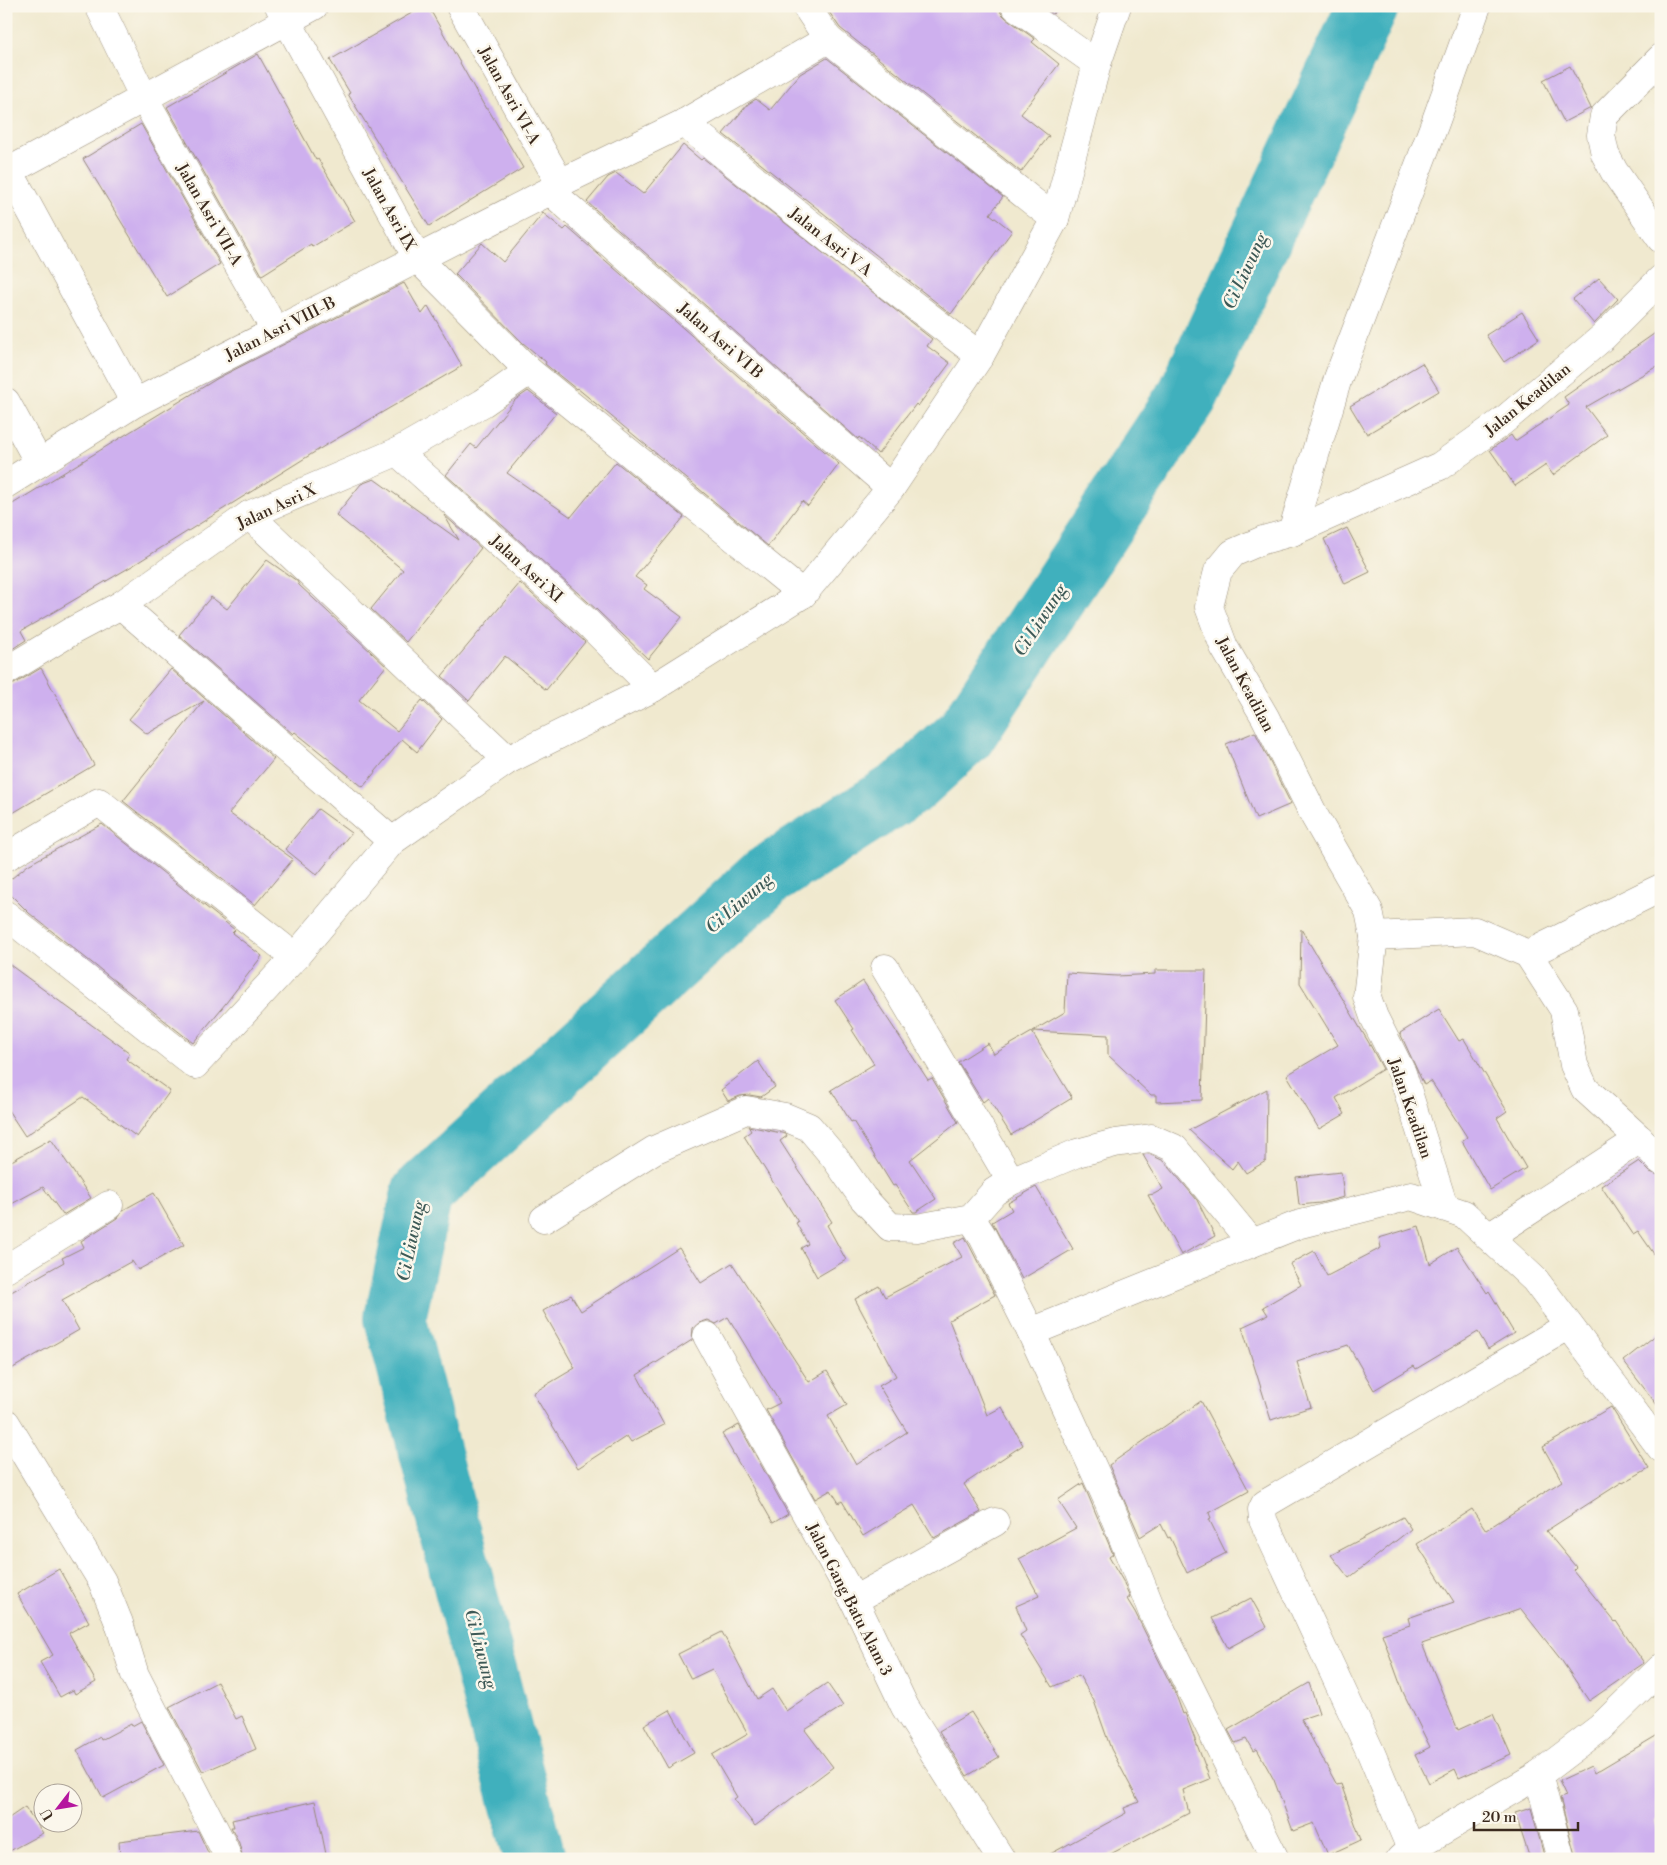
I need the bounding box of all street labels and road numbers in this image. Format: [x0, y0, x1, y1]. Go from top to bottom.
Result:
street label: Jalan Asri VI-A [473, 42, 545, 149]
street label: Jalan Asri VII-A [171, 159, 247, 270]
street label: Jalan Asri IX [358, 164, 421, 255]
street label: Jalan Asri V A [784, 202, 877, 281]
street label: Jalan Asri VIII-B [221, 292, 339, 366]
street label: Jalan Asri VI B [673, 298, 767, 383]
street label: Jalan Keadilan [1480, 359, 1575, 441]
street label: Jalan Asri X [233, 479, 320, 534]
street label: Jalan Asri XI [485, 530, 567, 607]
street label: Jalan Keadilan [1211, 633, 1279, 736]
street label: Jalan Keadilan [1383, 1054, 1437, 1162]
street label: Jalan Gang Batu Alam 3 [801, 1519, 896, 1679]

